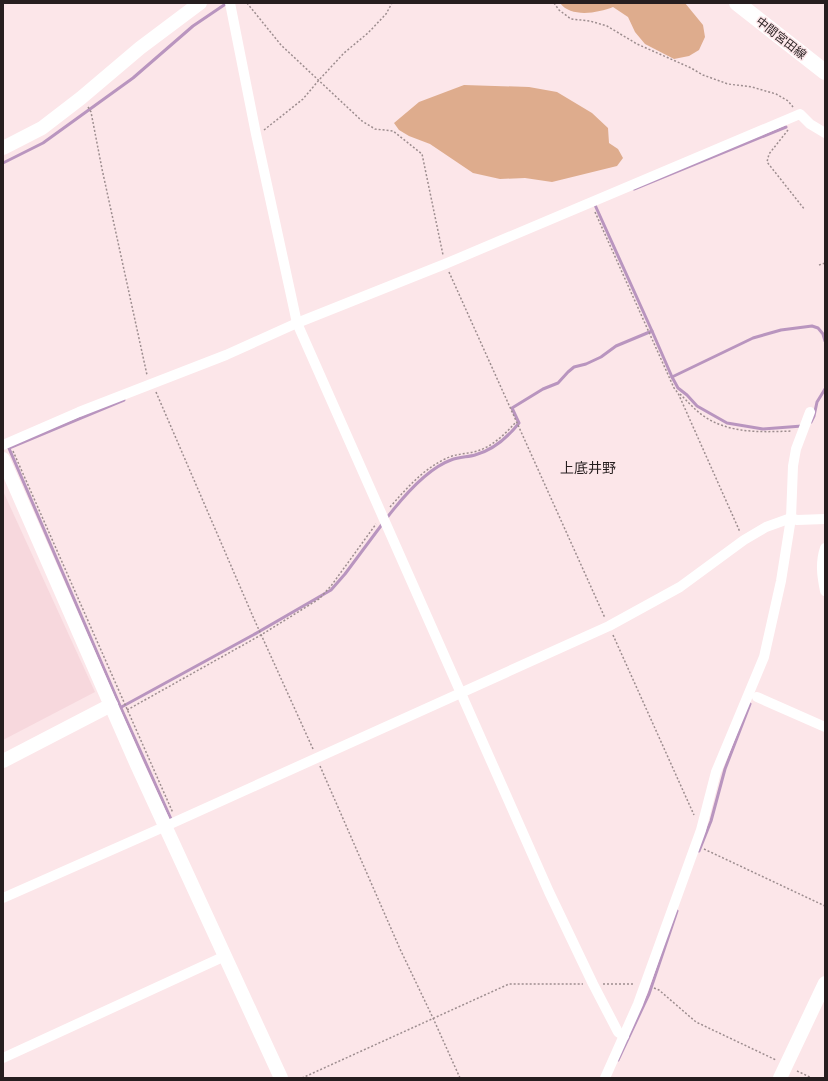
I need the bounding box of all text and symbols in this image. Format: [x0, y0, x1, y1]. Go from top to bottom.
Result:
street label: 中間宮田線 [753, 14, 809, 62]
district label: 上底井野 [560, 460, 616, 477]

